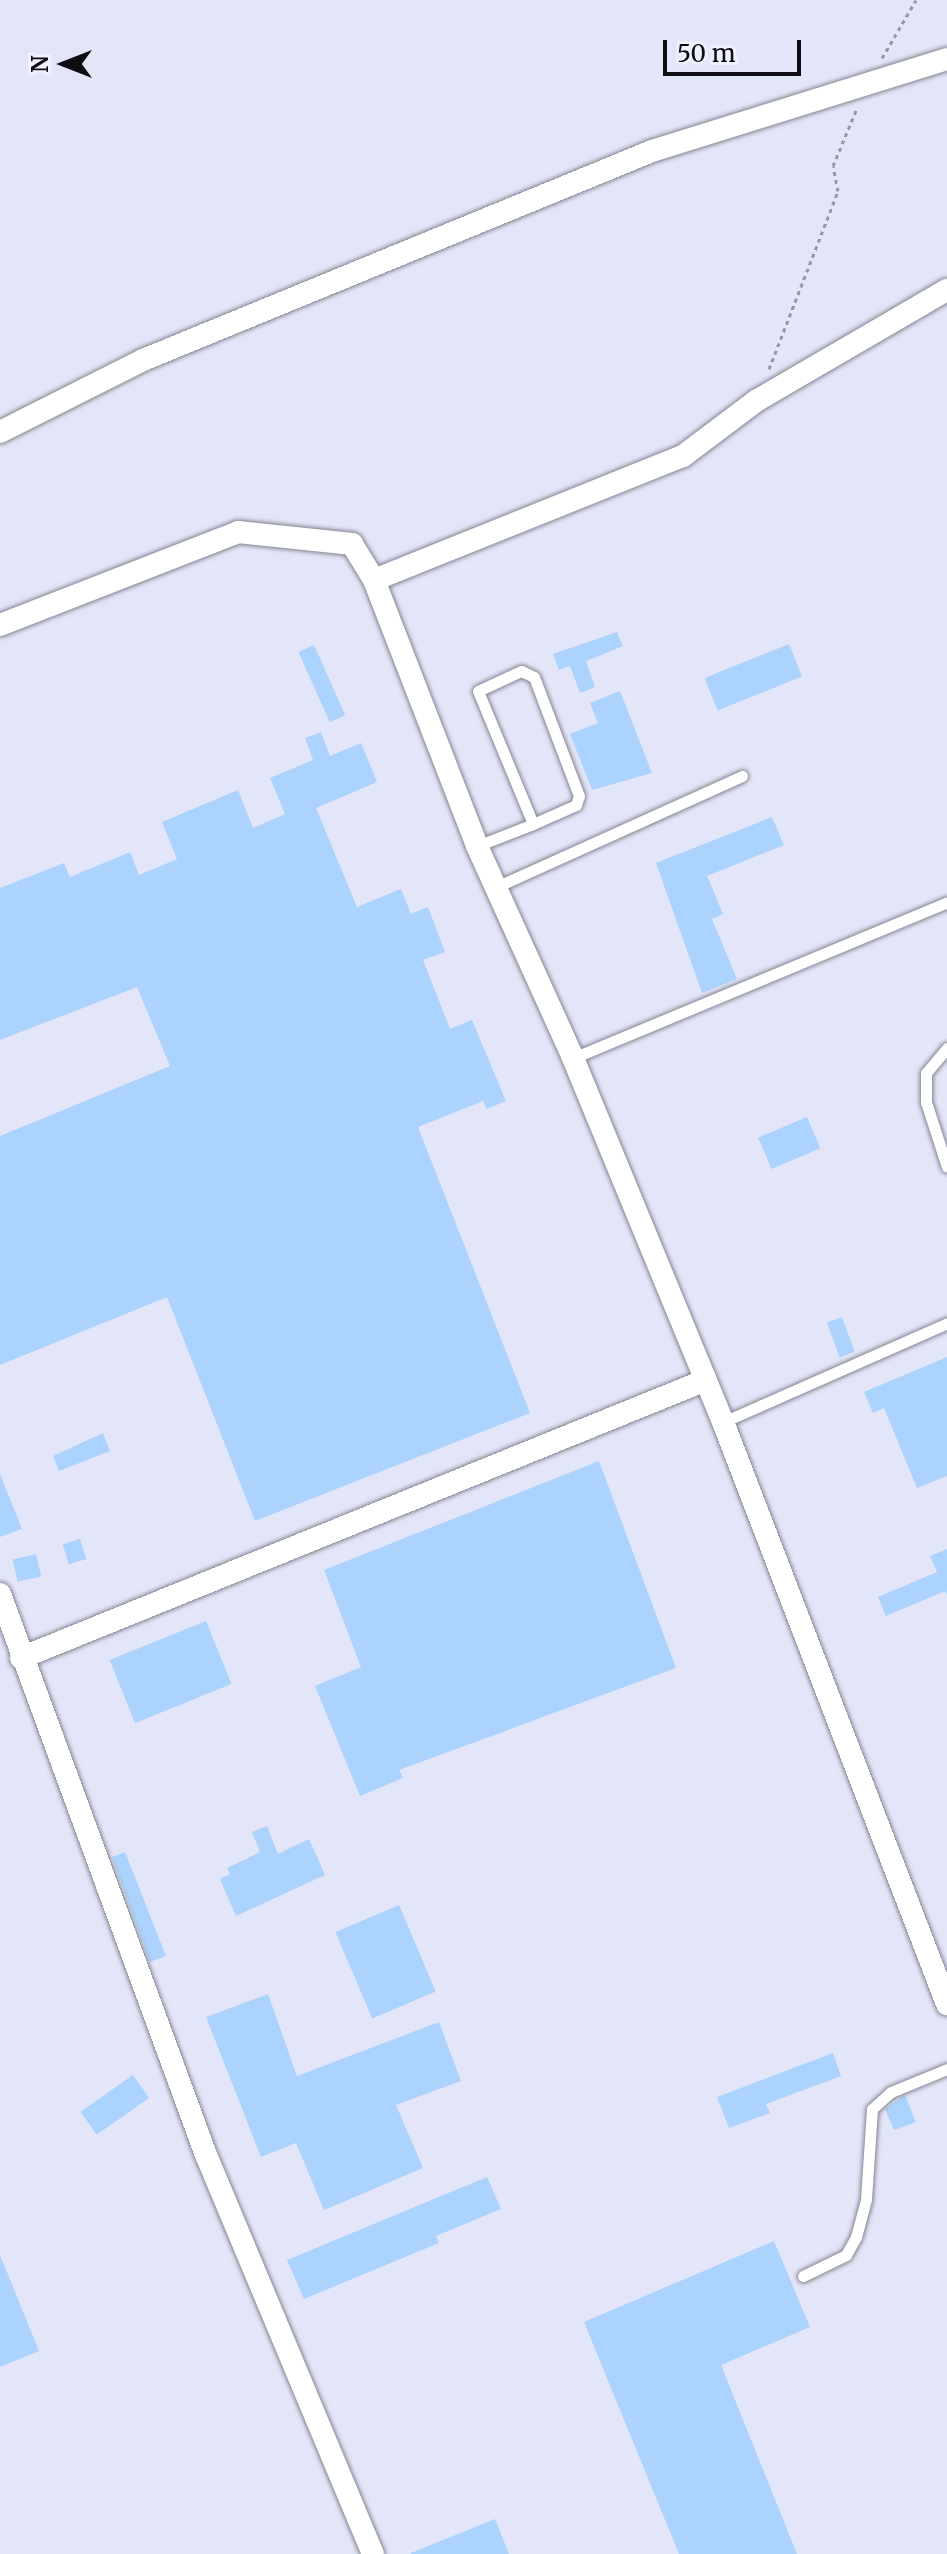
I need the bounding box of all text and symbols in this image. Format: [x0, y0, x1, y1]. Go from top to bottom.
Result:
north arrow [24, 24, 104, 104]
scale bar [667, 24, 805, 74]
text: 50 m [677, 38, 736, 69]
text: N [26, 55, 54, 73]

